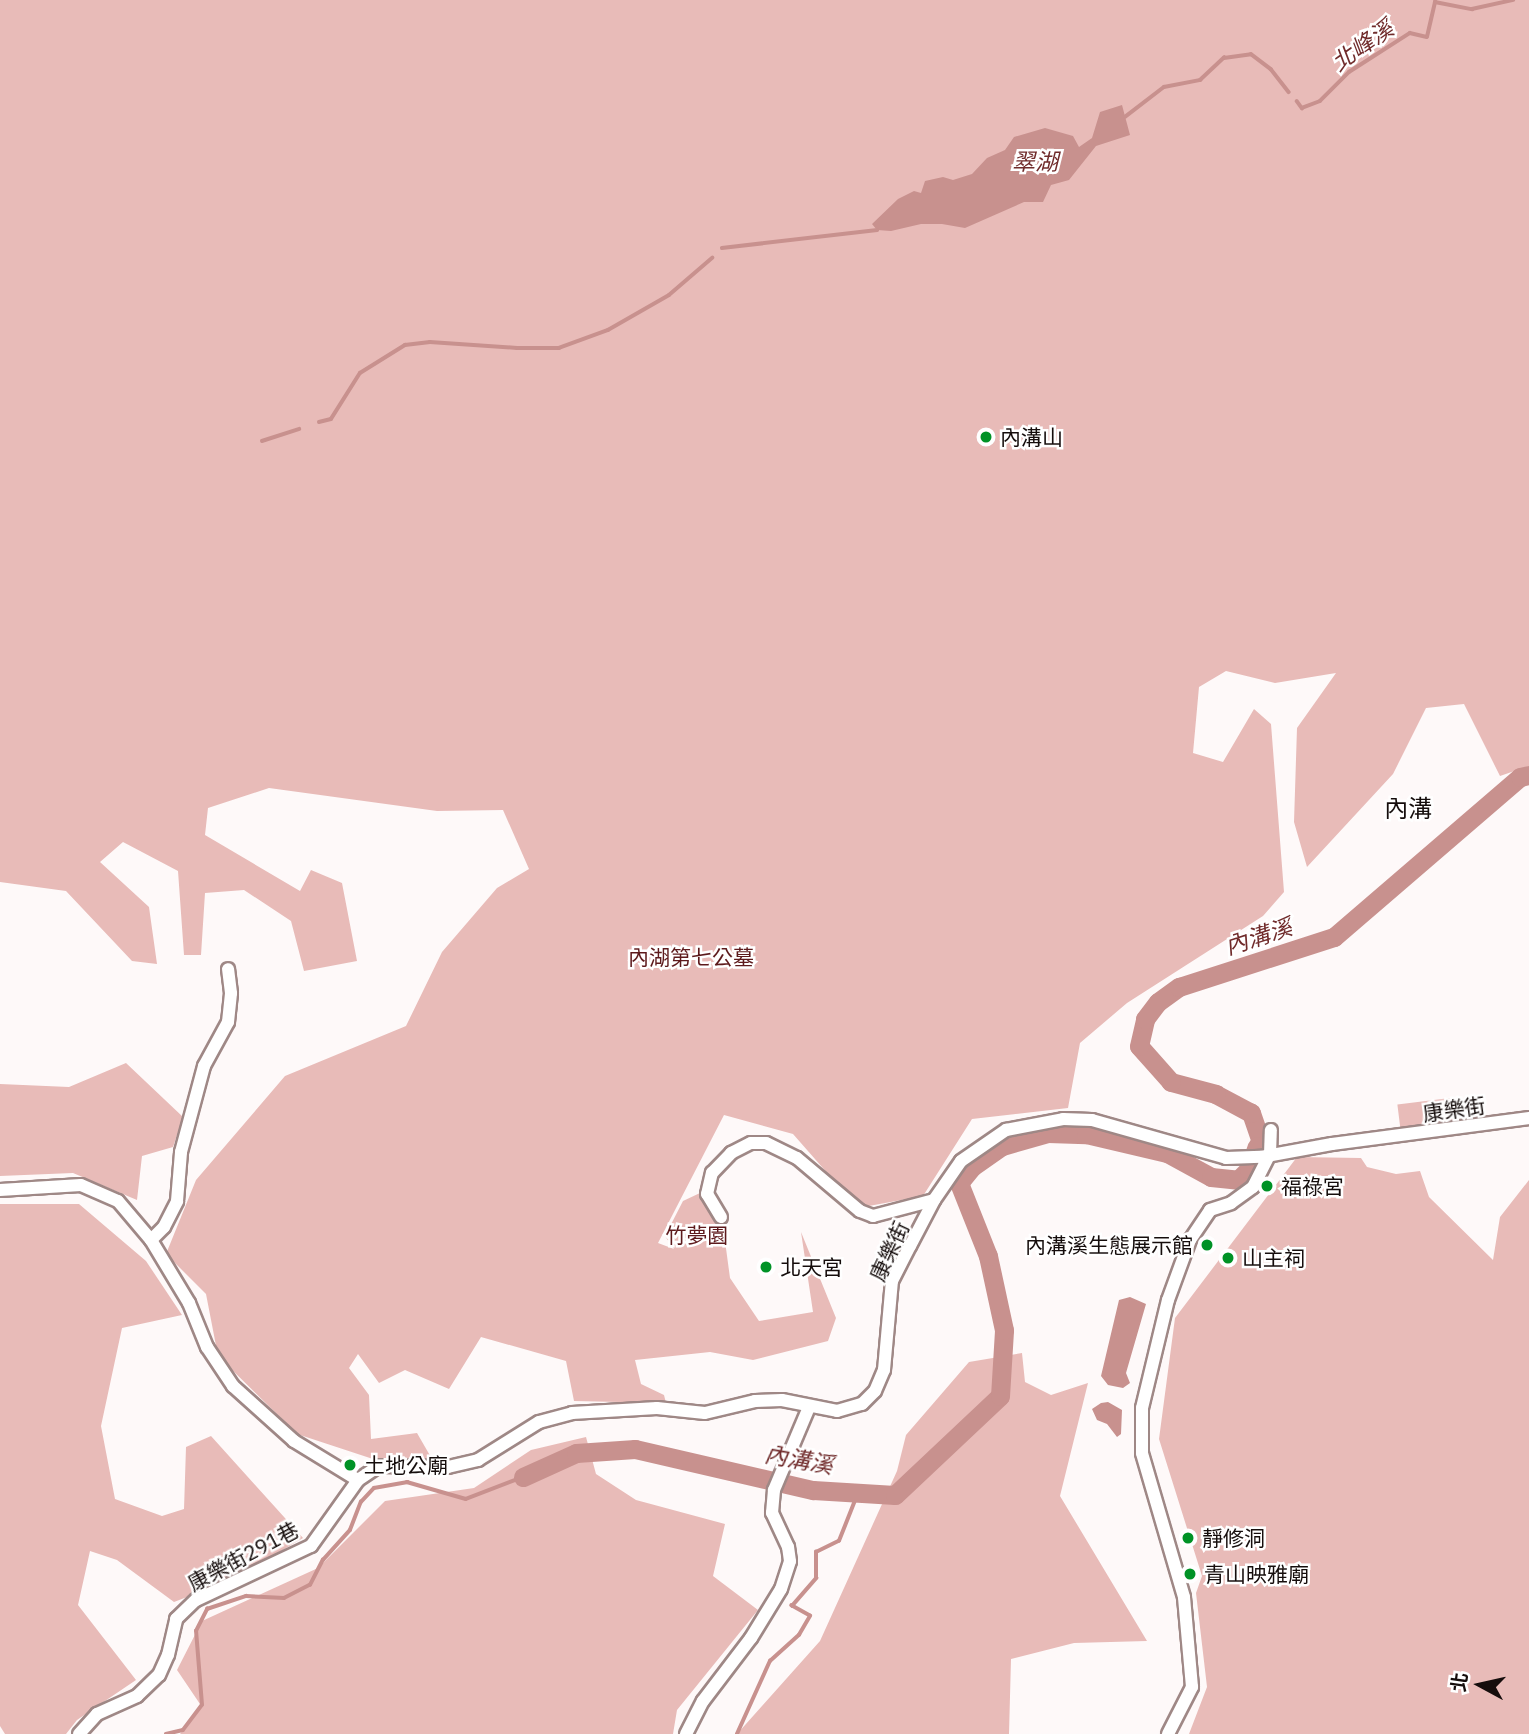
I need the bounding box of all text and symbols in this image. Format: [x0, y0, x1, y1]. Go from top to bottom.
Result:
water label: 北峰溪 [1326, 14, 1398, 76]
water label: 翠湖 [1012, 147, 1058, 175]
place label: 內溝山 [1000, 424, 1063, 450]
marker: 內溝山 [978, 429, 994, 445]
district label: 內溝 [1384, 795, 1432, 823]
water label: 內溝溪 [1221, 912, 1295, 960]
park label: 內湖第七公墓 [628, 944, 754, 970]
street label: 康樂街 [1421, 1092, 1487, 1126]
place label: 福祿宮 [1281, 1173, 1344, 1199]
marker: 福祿宮 [1259, 1178, 1275, 1194]
street label: 康樂街 [864, 1217, 914, 1285]
park label: 竹夢園 [666, 1222, 728, 1248]
place label: 內溝溪生態展示館 [1025, 1232, 1193, 1258]
marker: 內溝溪生態展示館 [1199, 1237, 1215, 1253]
place label: 山主祠 [1242, 1245, 1305, 1271]
marker: 山主祠 [1220, 1250, 1236, 1266]
place label: 北天宮 [780, 1254, 843, 1280]
marker: 北天宮 [758, 1259, 774, 1275]
water label: 內溝溪 [763, 1439, 835, 1479]
place label: 土地公廟 [364, 1452, 448, 1478]
marker: 土地公廟 [342, 1457, 358, 1473]
street label: 康樂街291巷 [183, 1516, 303, 1596]
place label: 靜修洞 [1202, 1525, 1265, 1551]
marker: 靜修洞 [1180, 1530, 1196, 1546]
place label: 青山映雅廟 [1204, 1561, 1309, 1587]
marker: 青山映雅廟 [1182, 1566, 1198, 1582]
north arrow [1445, 1650, 1515, 1720]
text: 北 [1446, 1671, 1472, 1693]

